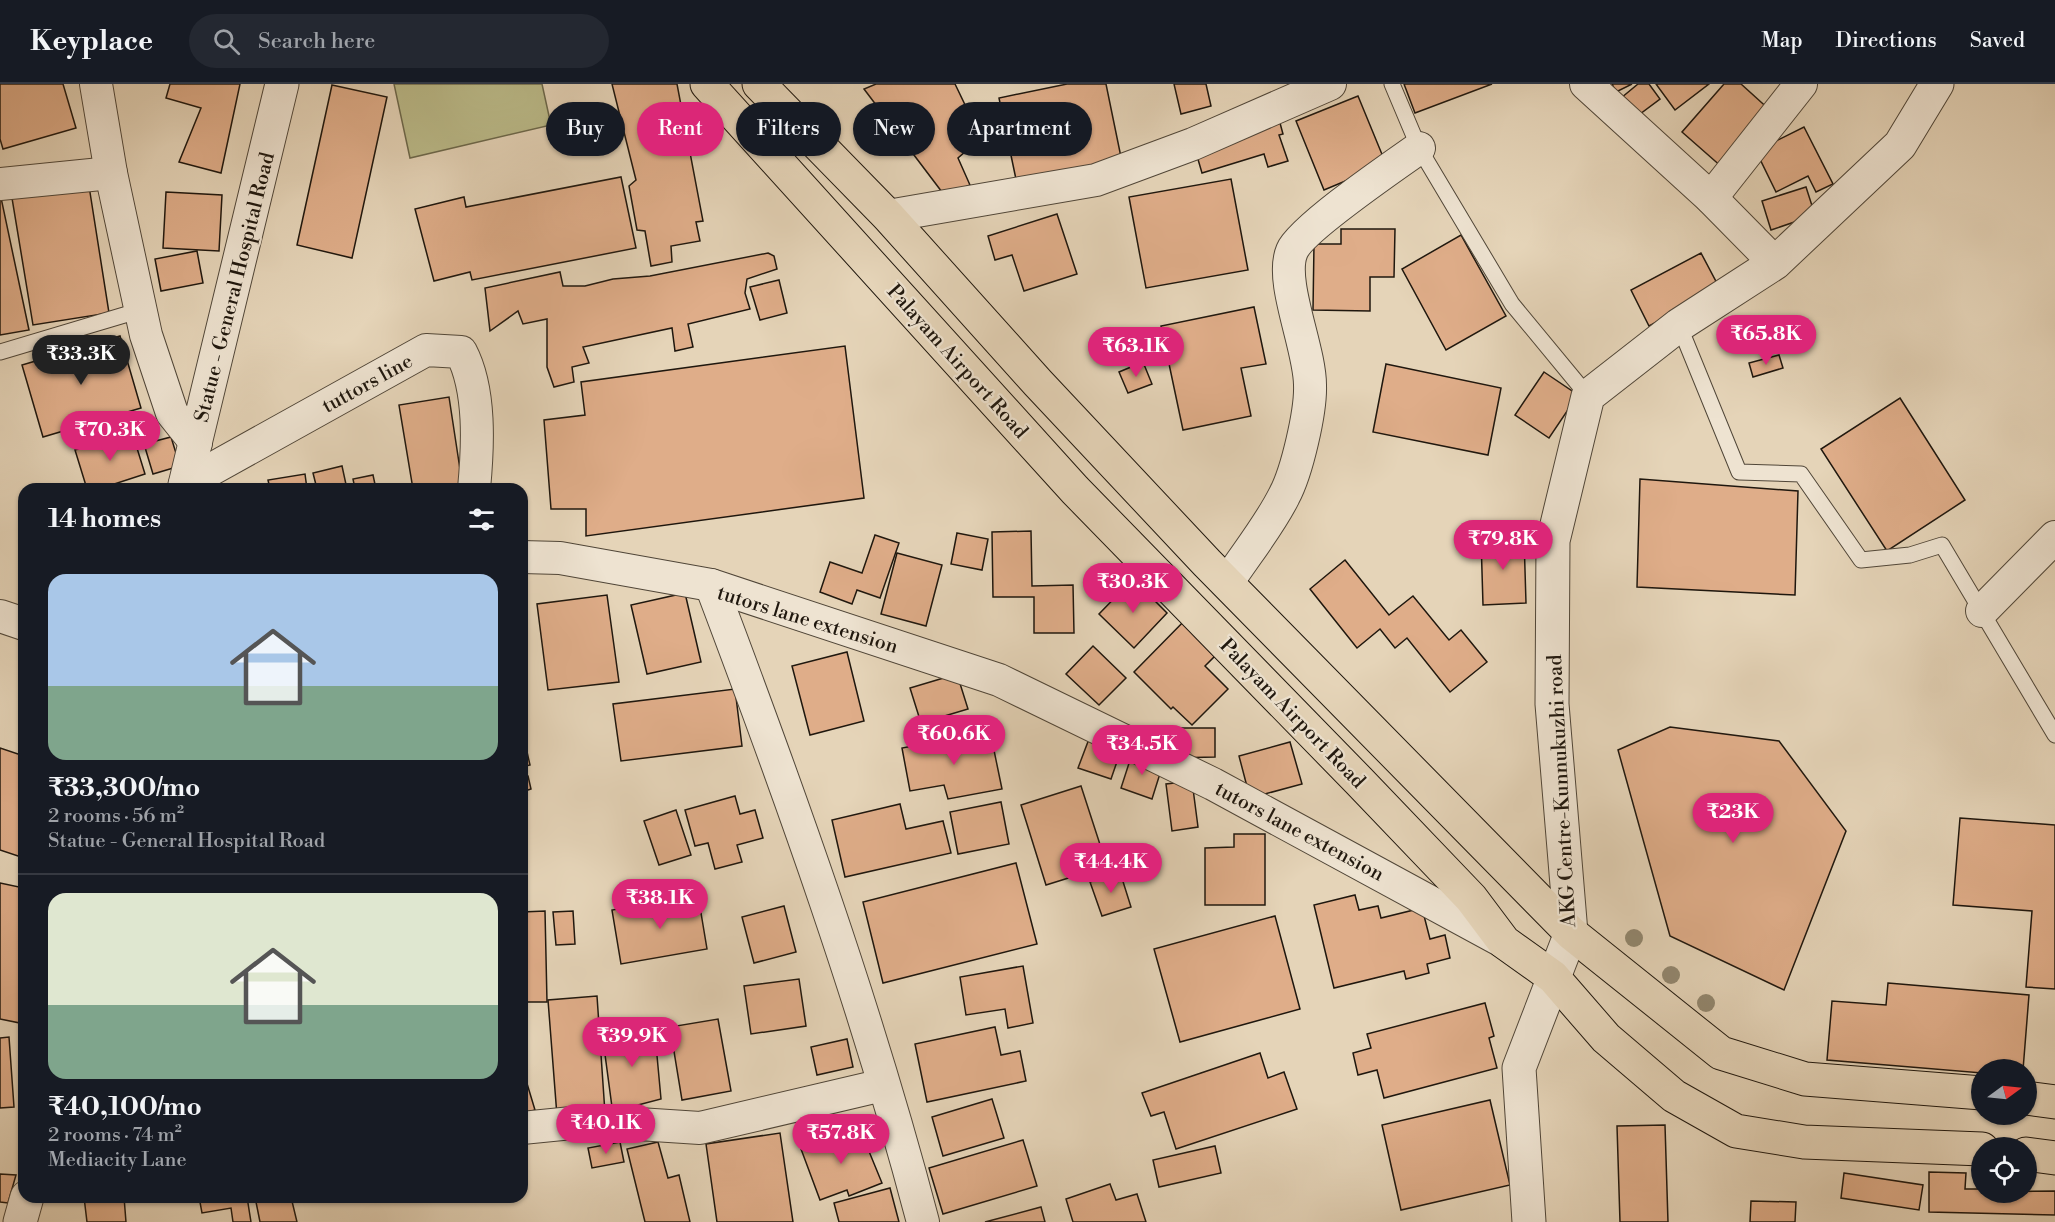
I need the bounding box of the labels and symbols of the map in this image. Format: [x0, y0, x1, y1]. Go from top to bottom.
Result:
street label: Statue - General Hospital Road [190, 149, 281, 425]
street label: Palayam Airport Road [881, 280, 1033, 445]
pin: ₹65.8K [1717, 315, 1815, 366]
pin: ₹63.1K [1087, 327, 1185, 378]
pin: ₹33.3K [32, 335, 130, 386]
street label: tuttors line [318, 349, 417, 419]
pin: ₹70.3K [61, 411, 159, 462]
pin: ₹79.8K [1454, 520, 1552, 571]
pin: ₹30.3K [1084, 563, 1182, 614]
street label: tutors lane extension [714, 581, 901, 660]
street label: Palayam Airport Road [1214, 634, 1371, 795]
street label: AKG Centre-Kunnukuzhi road [1543, 653, 1582, 929]
pin: ₹60.6K [905, 715, 1003, 766]
pin: ₹34.5K [1093, 725, 1191, 776]
street label: tutors lane extension [1210, 777, 1388, 887]
pin: ₹23K [1697, 793, 1769, 844]
pin: ₹44.4K [1062, 843, 1160, 894]
pin: ₹38.1K [611, 879, 709, 930]
pin: ₹39.9K [583, 1017, 681, 1068]
north arrow [1971, 1059, 2037, 1125]
pin: ₹40.1K [557, 1104, 655, 1155]
pin: ₹57.8K [792, 1114, 890, 1165]

